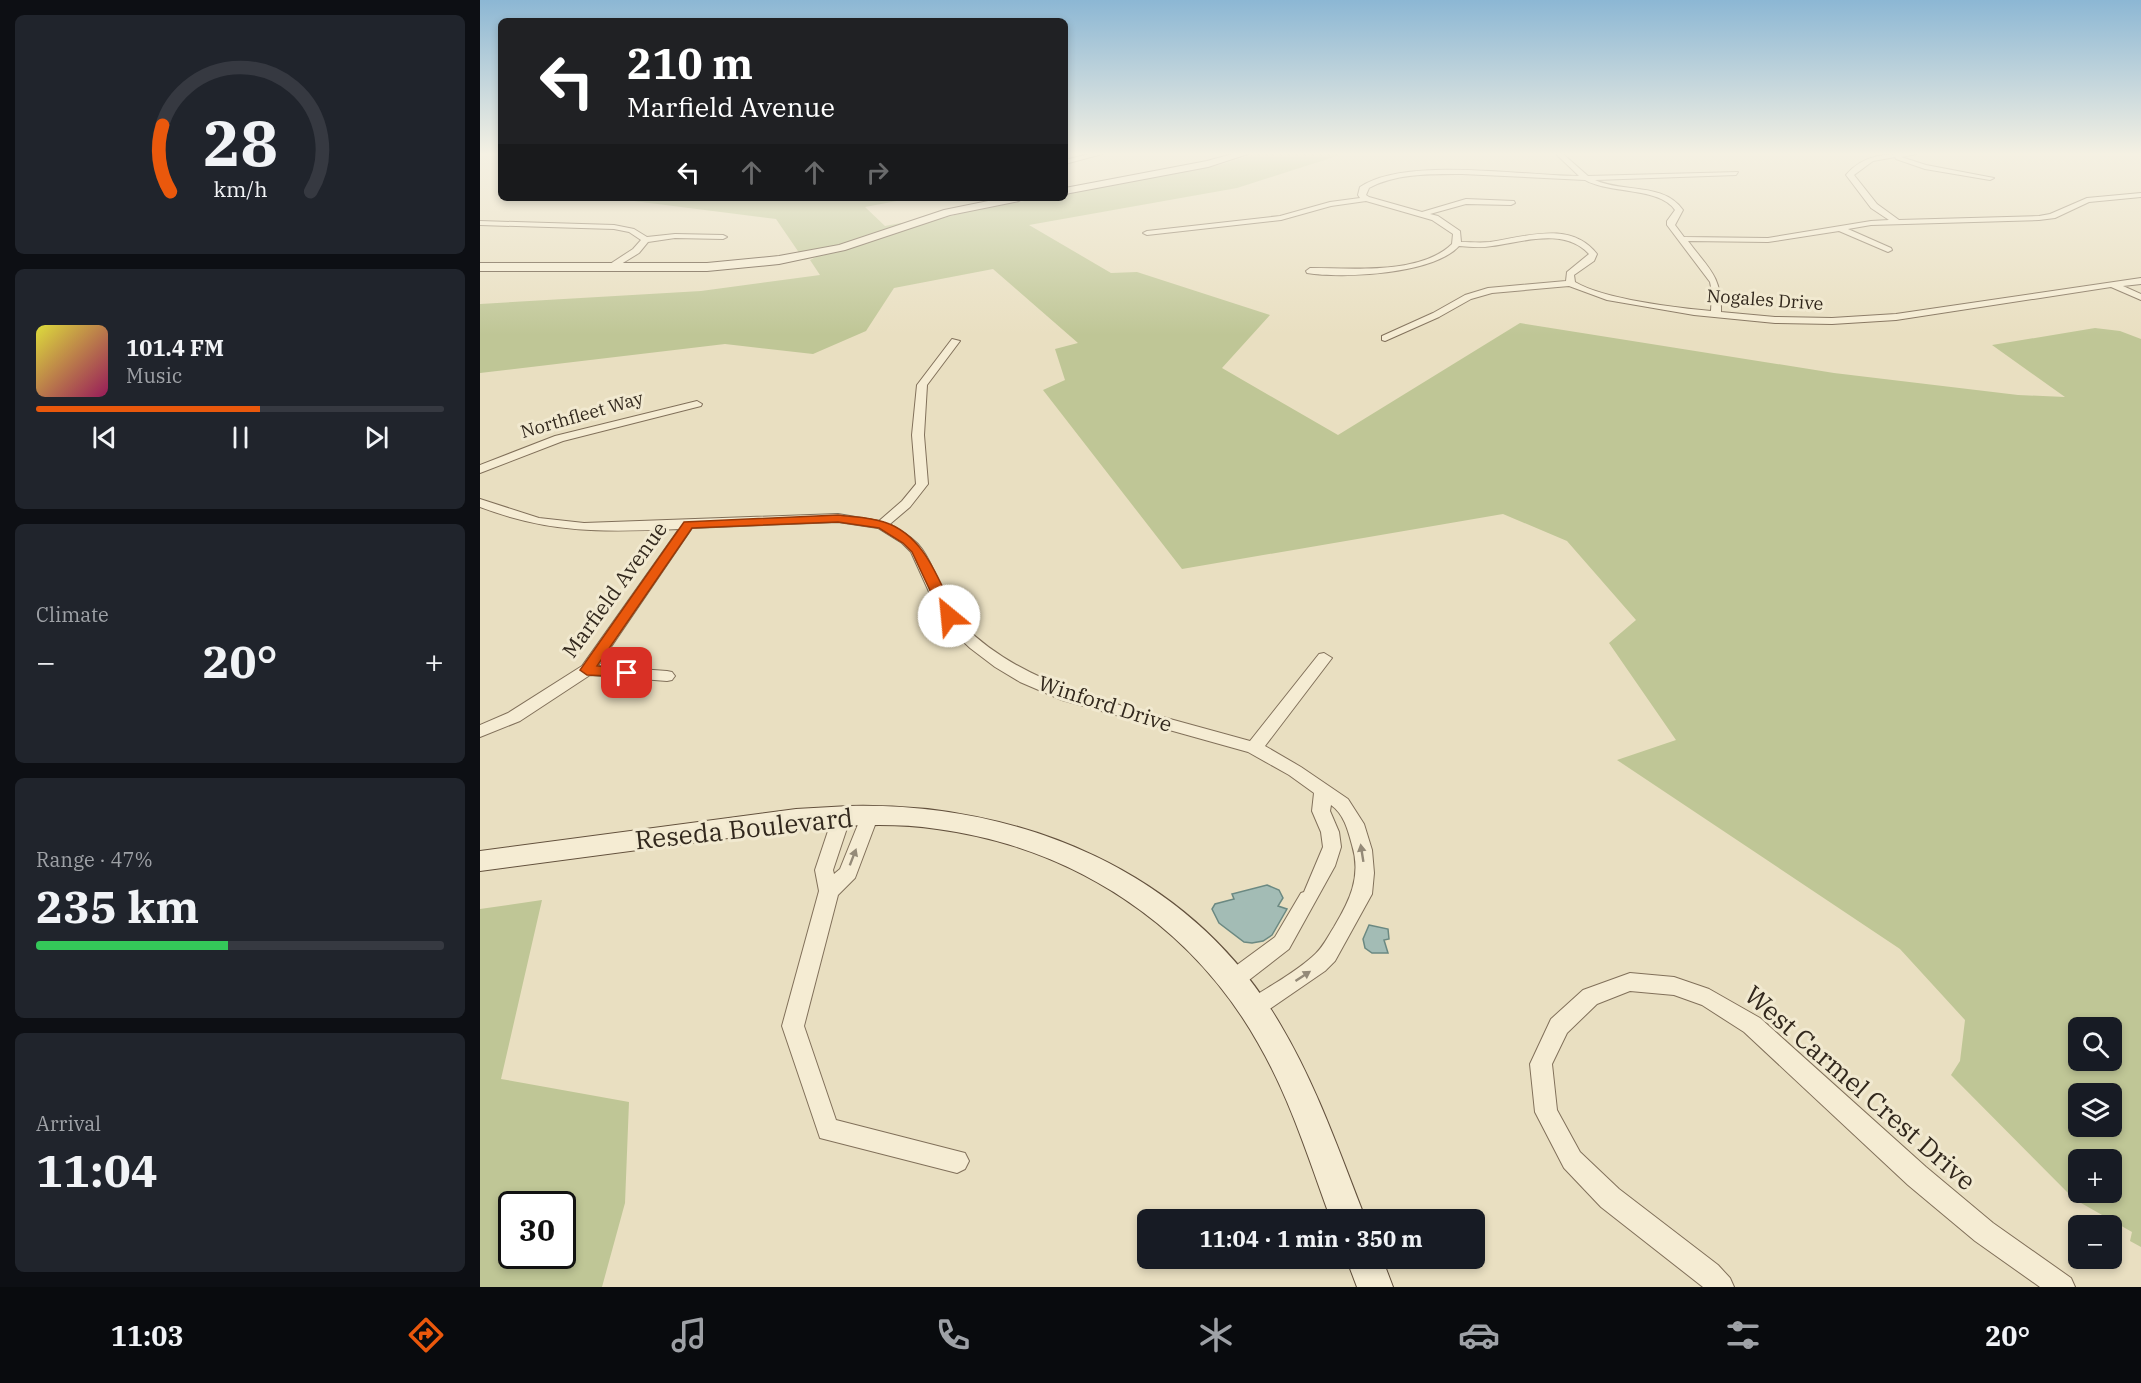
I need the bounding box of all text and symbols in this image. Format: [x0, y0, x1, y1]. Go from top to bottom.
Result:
text: 210 m [627, 36, 753, 91]
icon: left [528, 42, 606, 120]
text: Marfield Avenue [627, 89, 835, 124]
text: 28 [203, 102, 277, 183]
icon: left [672, 156, 705, 189]
icon: ahead [735, 156, 768, 189]
icon: ahead [798, 156, 831, 189]
icon: right [861, 156, 894, 189]
text: km/h [213, 175, 267, 203]
street label: Nogales Drive [1706, 284, 1824, 315]
text: 101.4 FM [126, 333, 224, 362]
text: Music [126, 362, 182, 389]
street label: Northfleet Way [518, 386, 646, 443]
icon: previous [88, 421, 121, 454]
icon: pause [224, 421, 257, 454]
icon: next [360, 421, 393, 454]
street label: Marfield Avenue [555, 516, 673, 663]
position arrow [917, 584, 981, 648]
text: Climate [36, 601, 109, 628]
text: 20° [202, 632, 278, 690]
text: − [36, 640, 56, 683]
text: + [424, 640, 444, 683]
pin [601, 647, 652, 698]
icon: arrive [610, 656, 643, 689]
street label: Winford Drive [1035, 668, 1176, 738]
street label: Reseda Boulevard [633, 800, 855, 856]
one-way arrow [1358, 843, 1367, 862]
text: Range · 47% [36, 846, 153, 873]
one-way arrow [849, 848, 859, 866]
text: 235 km [36, 877, 199, 935]
one-way arrow [1294, 970, 1311, 981]
street label: West Carmel Crest Drive [1738, 977, 1983, 1197]
map controls [2068, 1017, 2122, 1269]
button: search [2068, 1017, 2122, 1071]
button: layers [2068, 1083, 2122, 1137]
text: Arrival [36, 1110, 101, 1137]
text: 11:04 [36, 1141, 158, 1199]
button: + [2068, 1149, 2122, 1203]
speed limit sign: 30 [498, 1191, 576, 1269]
button: − [2068, 1215, 2122, 1269]
text: 11:04 · 1 min · 350 m [1199, 1224, 1423, 1253]
icon: directions [405, 1314, 447, 1356]
icon: music [668, 1314, 710, 1356]
icon: phone [932, 1314, 974, 1356]
icon: climate [1195, 1314, 1237, 1356]
icon: car [1458, 1314, 1500, 1356]
icon: filters [1722, 1314, 1764, 1356]
text: 11:03 [111, 1318, 184, 1353]
text: 20° [1985, 1318, 2030, 1353]

